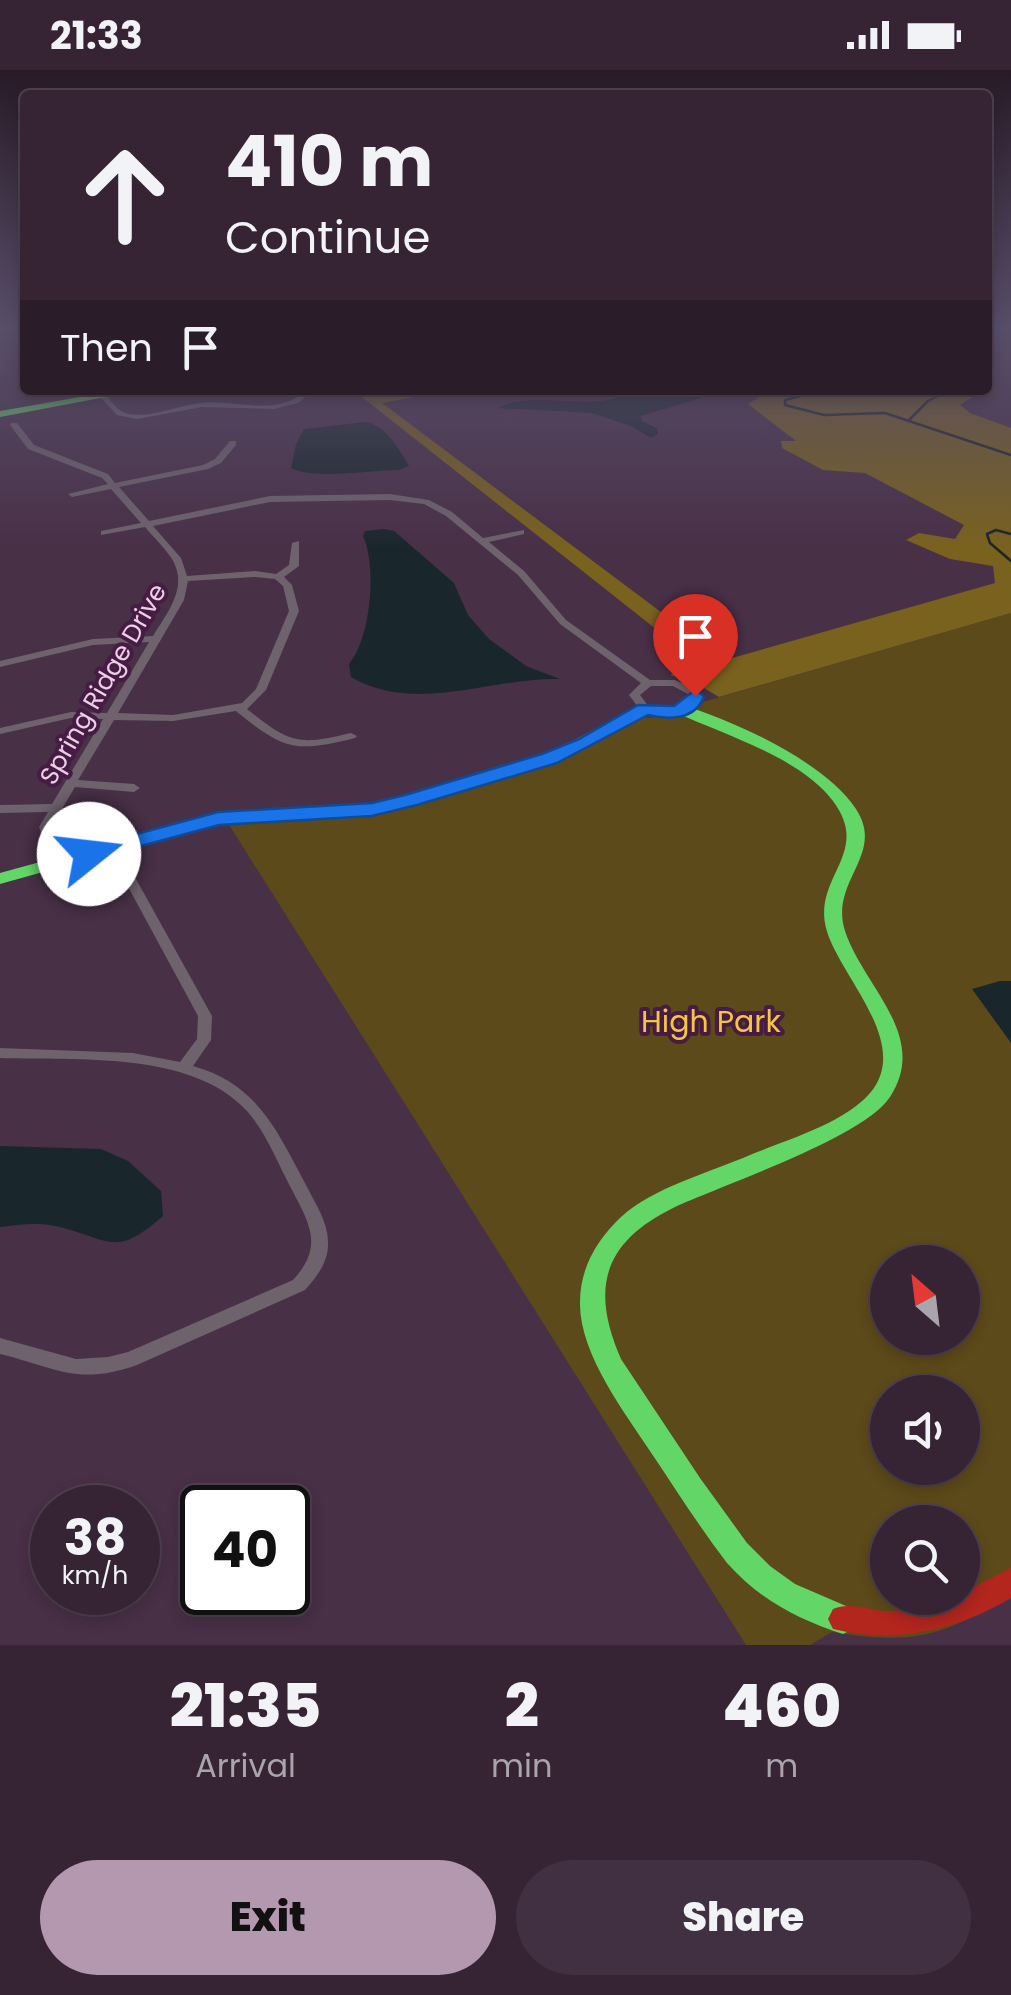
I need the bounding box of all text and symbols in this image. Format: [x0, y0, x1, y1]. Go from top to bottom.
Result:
text: 21:33 [50, 9, 143, 62]
text: 410 m [225, 112, 433, 211]
icon: ahead [60, 130, 190, 260]
text: Continue [225, 206, 430, 269]
icon: arrive [173, 320, 228, 375]
text: Then [60, 321, 153, 374]
street label: Spring Ridge Drive [31, 577, 175, 791]
pin [653, 594, 738, 697]
icon: arrive [668, 609, 723, 664]
position arrow [37, 802, 141, 906]
park label: High Park [641, 1000, 782, 1043]
north arrow [870, 1245, 980, 1355]
map controls [870, 1245, 980, 1615]
button: sound [870, 1375, 980, 1485]
speed limit sign: 40 [180, 1485, 310, 1615]
text: 38 [64, 1502, 126, 1573]
button: search [870, 1505, 980, 1615]
text: km/h [62, 1558, 128, 1593]
text: 21:35 [170, 1664, 321, 1748]
text: 2 [505, 1664, 539, 1748]
text: 460 [722, 1664, 841, 1748]
text: Arrival [195, 1743, 296, 1788]
text: min [491, 1743, 552, 1788]
text: m [765, 1743, 798, 1788]
button: Exit [40, 1860, 496, 1975]
button: Share [516, 1860, 971, 1975]

